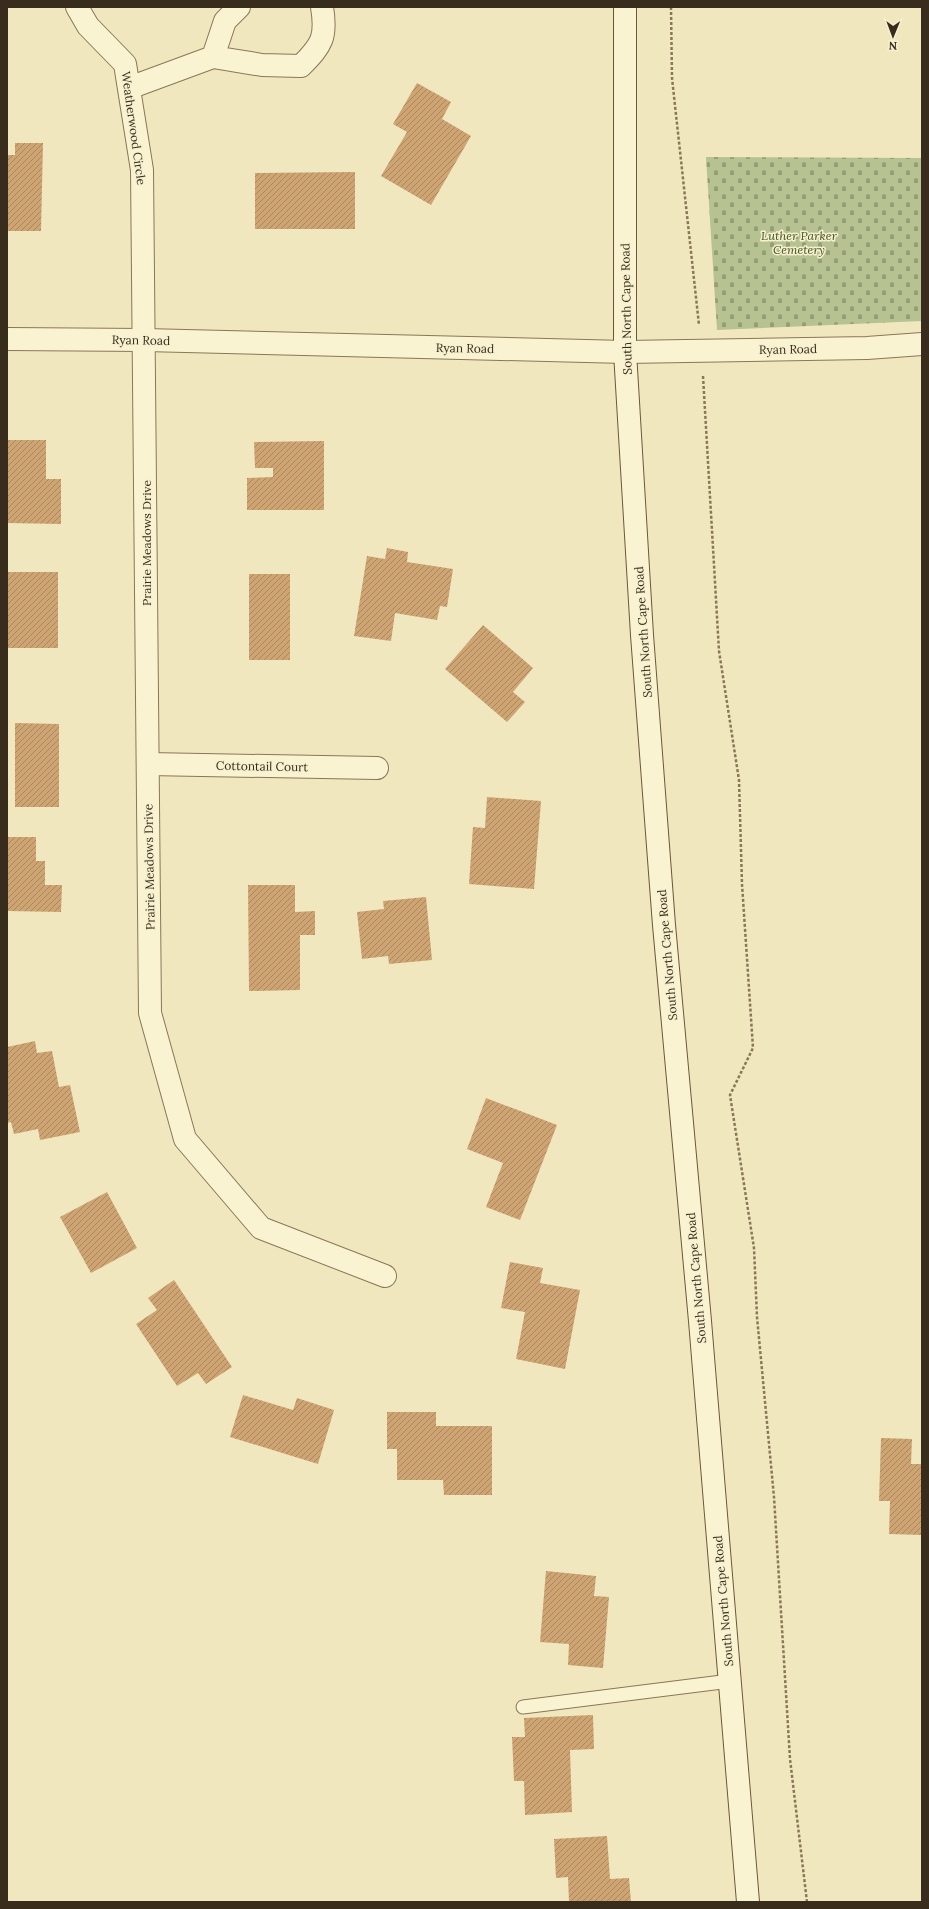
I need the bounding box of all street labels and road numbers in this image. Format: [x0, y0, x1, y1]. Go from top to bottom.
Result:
street label: Weatherwood Circle [119, 70, 149, 186]
street label: South North Cape Road [617, 243, 635, 375]
street label: Ryan Road [112, 332, 170, 348]
street label: Ryan Road [436, 340, 494, 356]
street label: Ryan Road [759, 341, 817, 357]
street label: Prairie Meadows Drive [139, 479, 154, 606]
street label: South North Cape Road [631, 566, 655, 698]
street label: Cottontail Court [216, 758, 309, 774]
street label: Prairie Meadows Drive [140, 803, 158, 930]
street label: South North Cape Road [654, 889, 680, 1021]
street label: South North Cape Road [683, 1212, 709, 1344]
street label: South North Cape Road [710, 1535, 736, 1667]

